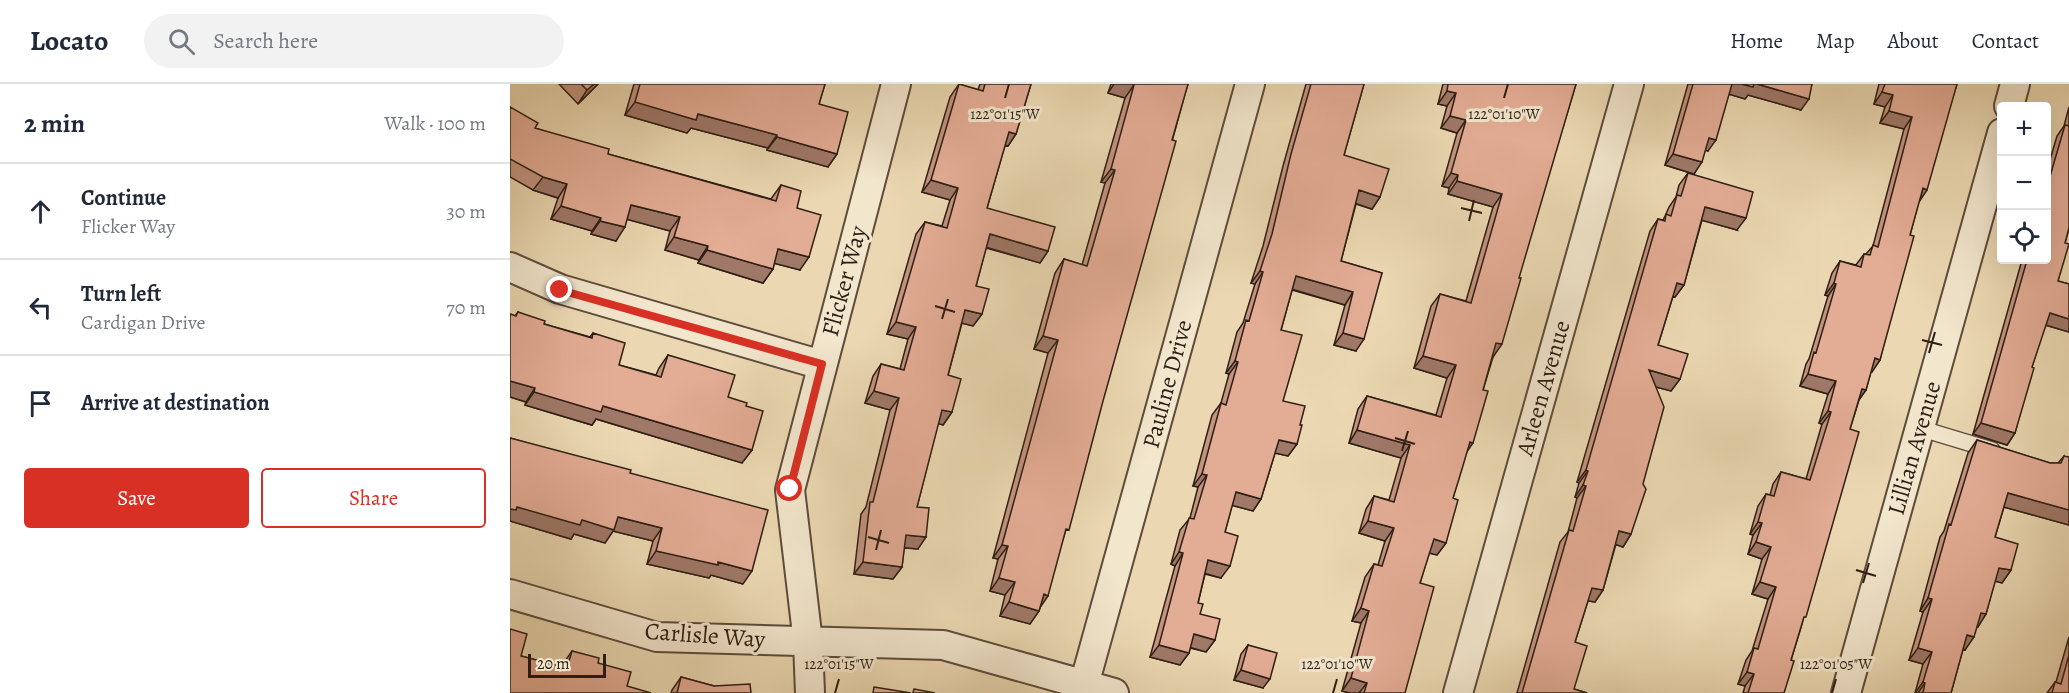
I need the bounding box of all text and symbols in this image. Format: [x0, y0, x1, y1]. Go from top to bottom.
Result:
search box [144, 14, 564, 68]
text: Locato [30, 22, 108, 60]
icon: search [165, 25, 198, 58]
text: Search here [213, 26, 318, 56]
text: Home [1730, 27, 1783, 55]
text: Map [1816, 27, 1854, 55]
text: About [1887, 27, 1939, 55]
text: Contact [1972, 27, 2039, 55]
map controls [1997, 102, 2051, 264]
button: + [1997, 102, 2051, 156]
text: 122°01'15"W [970, 104, 1040, 124]
text: 122°01'10"W [1468, 104, 1540, 124]
text: 2 min [24, 106, 85, 141]
text: Walk · 100 m [384, 110, 486, 137]
button: − [1997, 156, 2051, 210]
text: Continue [81, 183, 166, 213]
icon: ahead [24, 195, 57, 228]
text: 30 m [446, 198, 486, 225]
button: locate [1997, 210, 2051, 264]
text: Flicker Way [81, 213, 175, 240]
street label: Flicker Way [814, 222, 874, 340]
route end [546, 276, 572, 302]
text: Turn left [81, 279, 161, 309]
icon: left [24, 291, 57, 324]
text: 70 m [446, 294, 486, 321]
text: Cardigan Drive [81, 309, 206, 336]
street label: Pauline Drive [1134, 316, 1200, 452]
street label: Arleen Avenue [1508, 317, 1578, 460]
street label: Lillian Avenue [1880, 377, 1948, 519]
icon: arrive [24, 387, 57, 420]
text: Arrive at destination [81, 388, 270, 418]
button: Save [24, 468, 249, 528]
button: Share [261, 468, 486, 528]
route start [776, 475, 802, 501]
street label: Carlisle Way [644, 615, 767, 655]
scale bar [528, 651, 606, 678]
text: 20 m [537, 653, 570, 675]
text: 122°01'15"W [804, 654, 874, 674]
text: 122°01'10"W [1301, 654, 1373, 674]
text: 122°01'05"W [1800, 654, 1872, 674]

